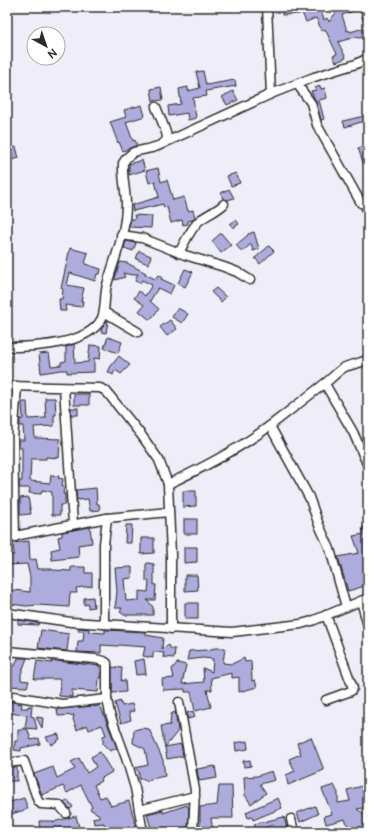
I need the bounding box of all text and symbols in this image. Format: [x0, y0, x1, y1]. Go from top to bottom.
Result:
north arrow [26, 26, 66, 66]
text: N [45, 45, 60, 61]

